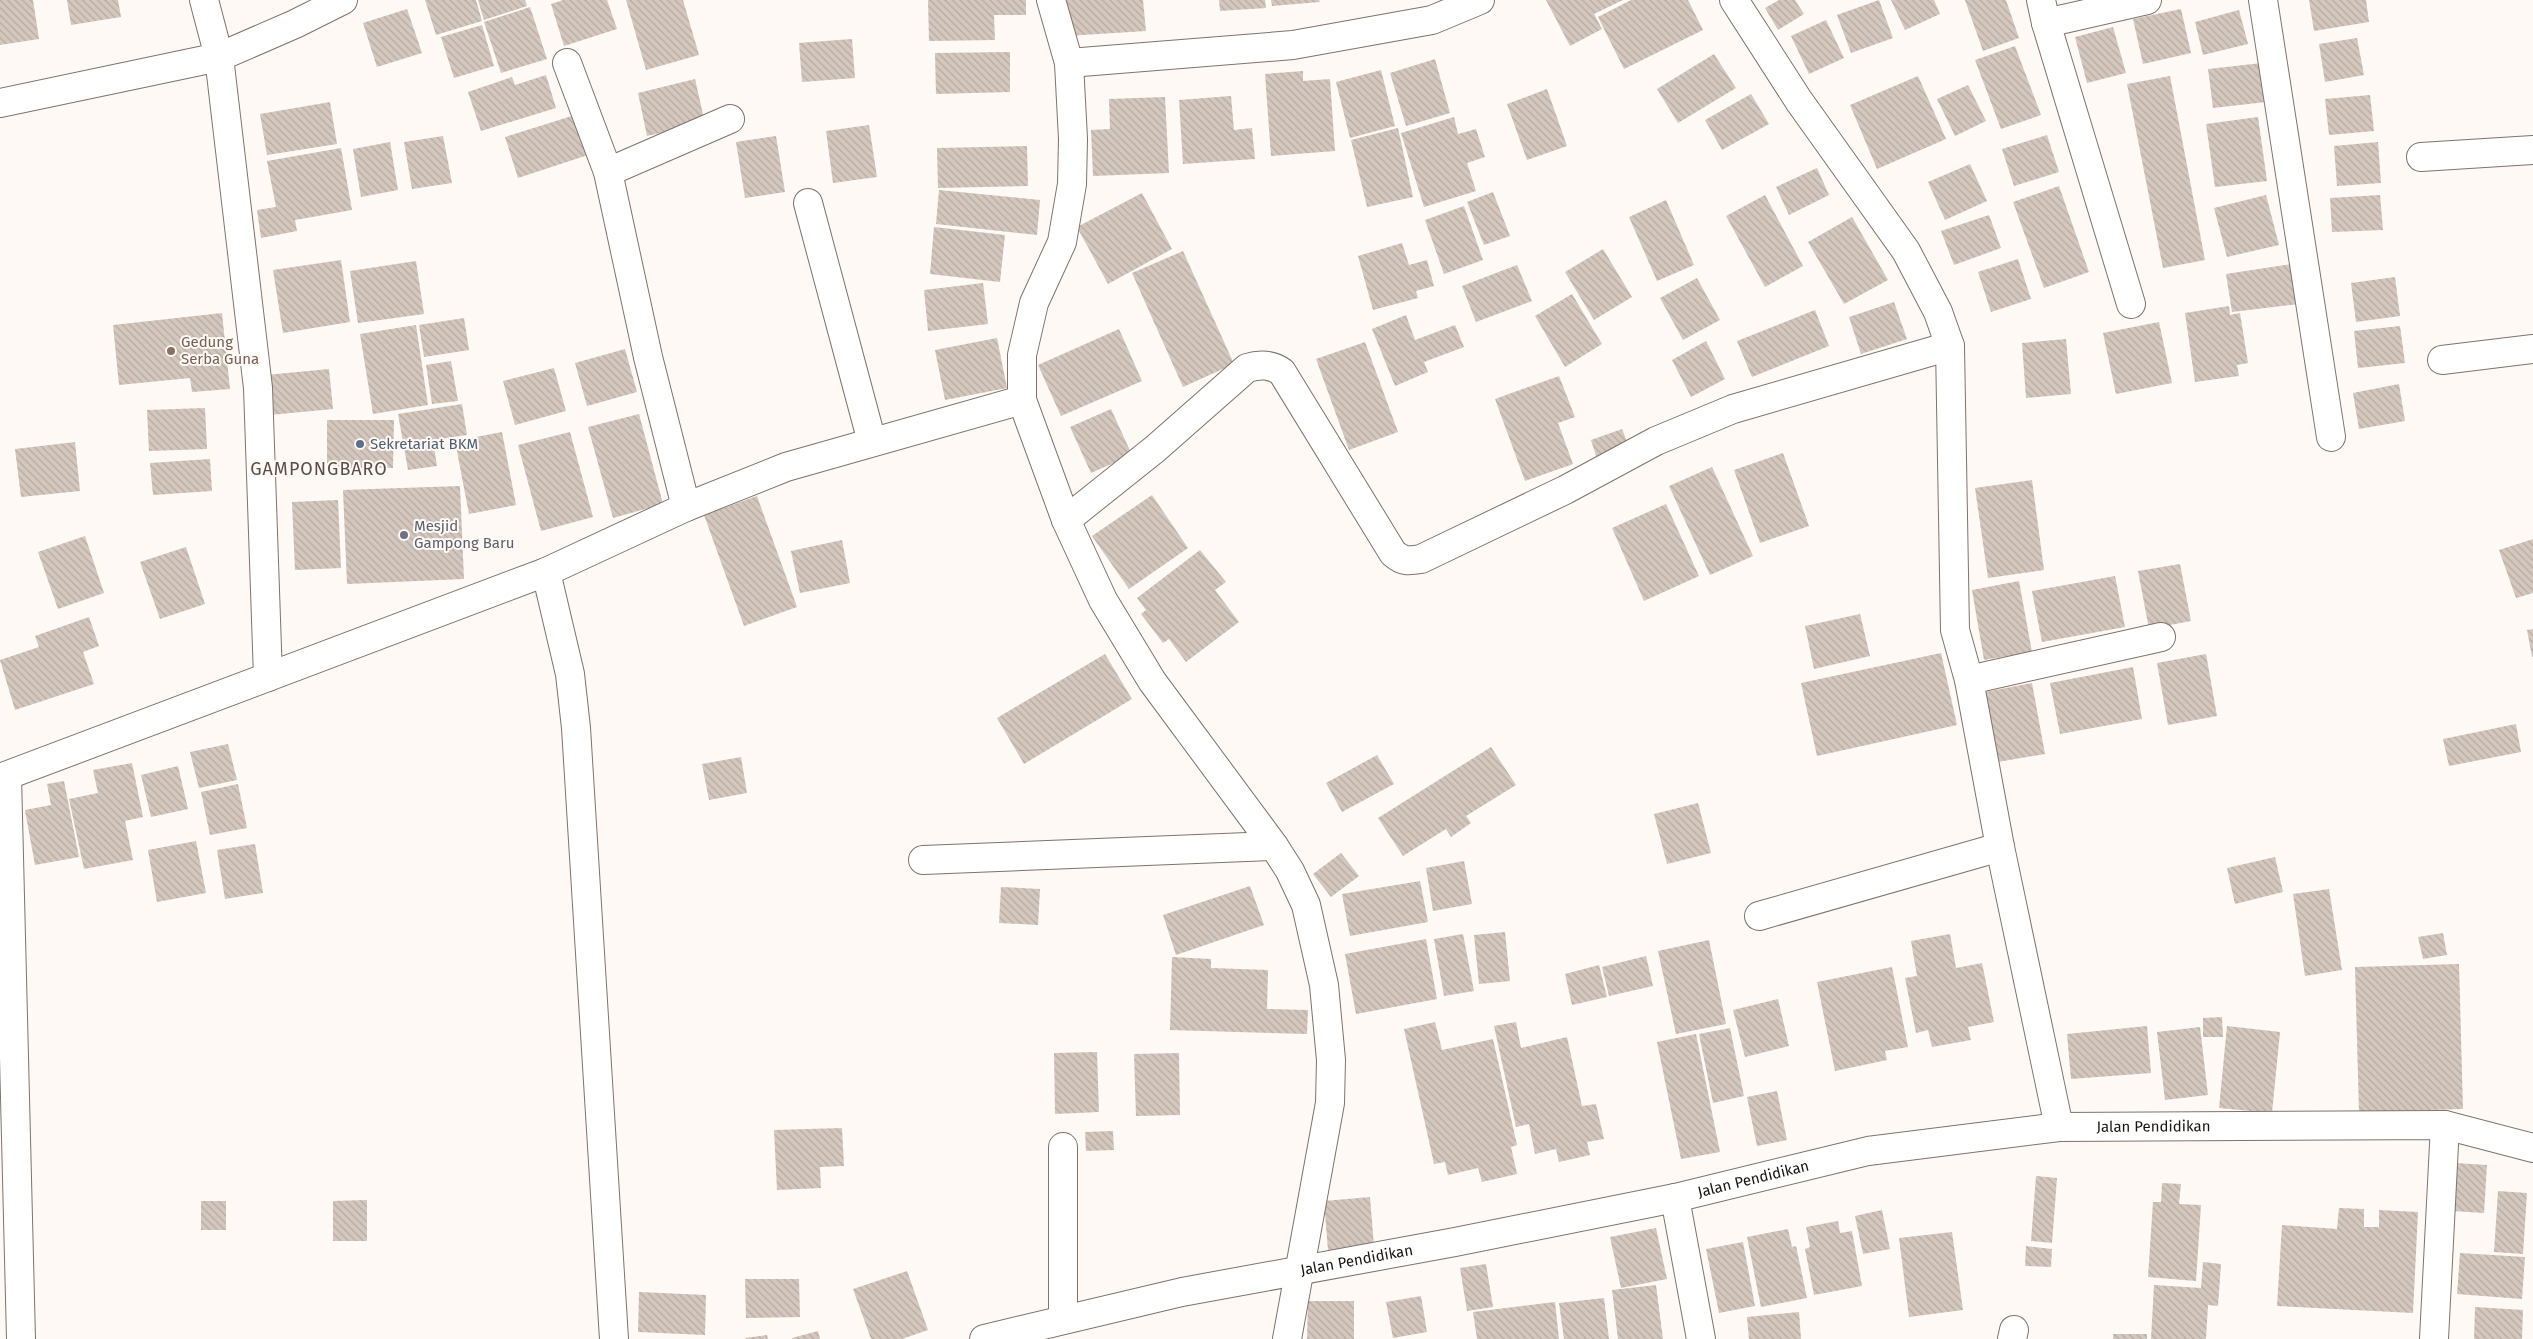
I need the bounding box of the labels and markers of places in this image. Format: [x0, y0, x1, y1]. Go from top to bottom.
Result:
place label: Gedung Serba Guna [181, 333, 259, 368]
marker: Gedung Serba Guna [165, 345, 177, 357]
place label: Sekretariat BKM [370, 435, 478, 453]
marker: Sekretariat BKM [354, 438, 366, 450]
place label: Mesjid Gampong Baru [414, 517, 515, 552]
marker: Mesjid Gampong Baru [398, 529, 410, 541]

